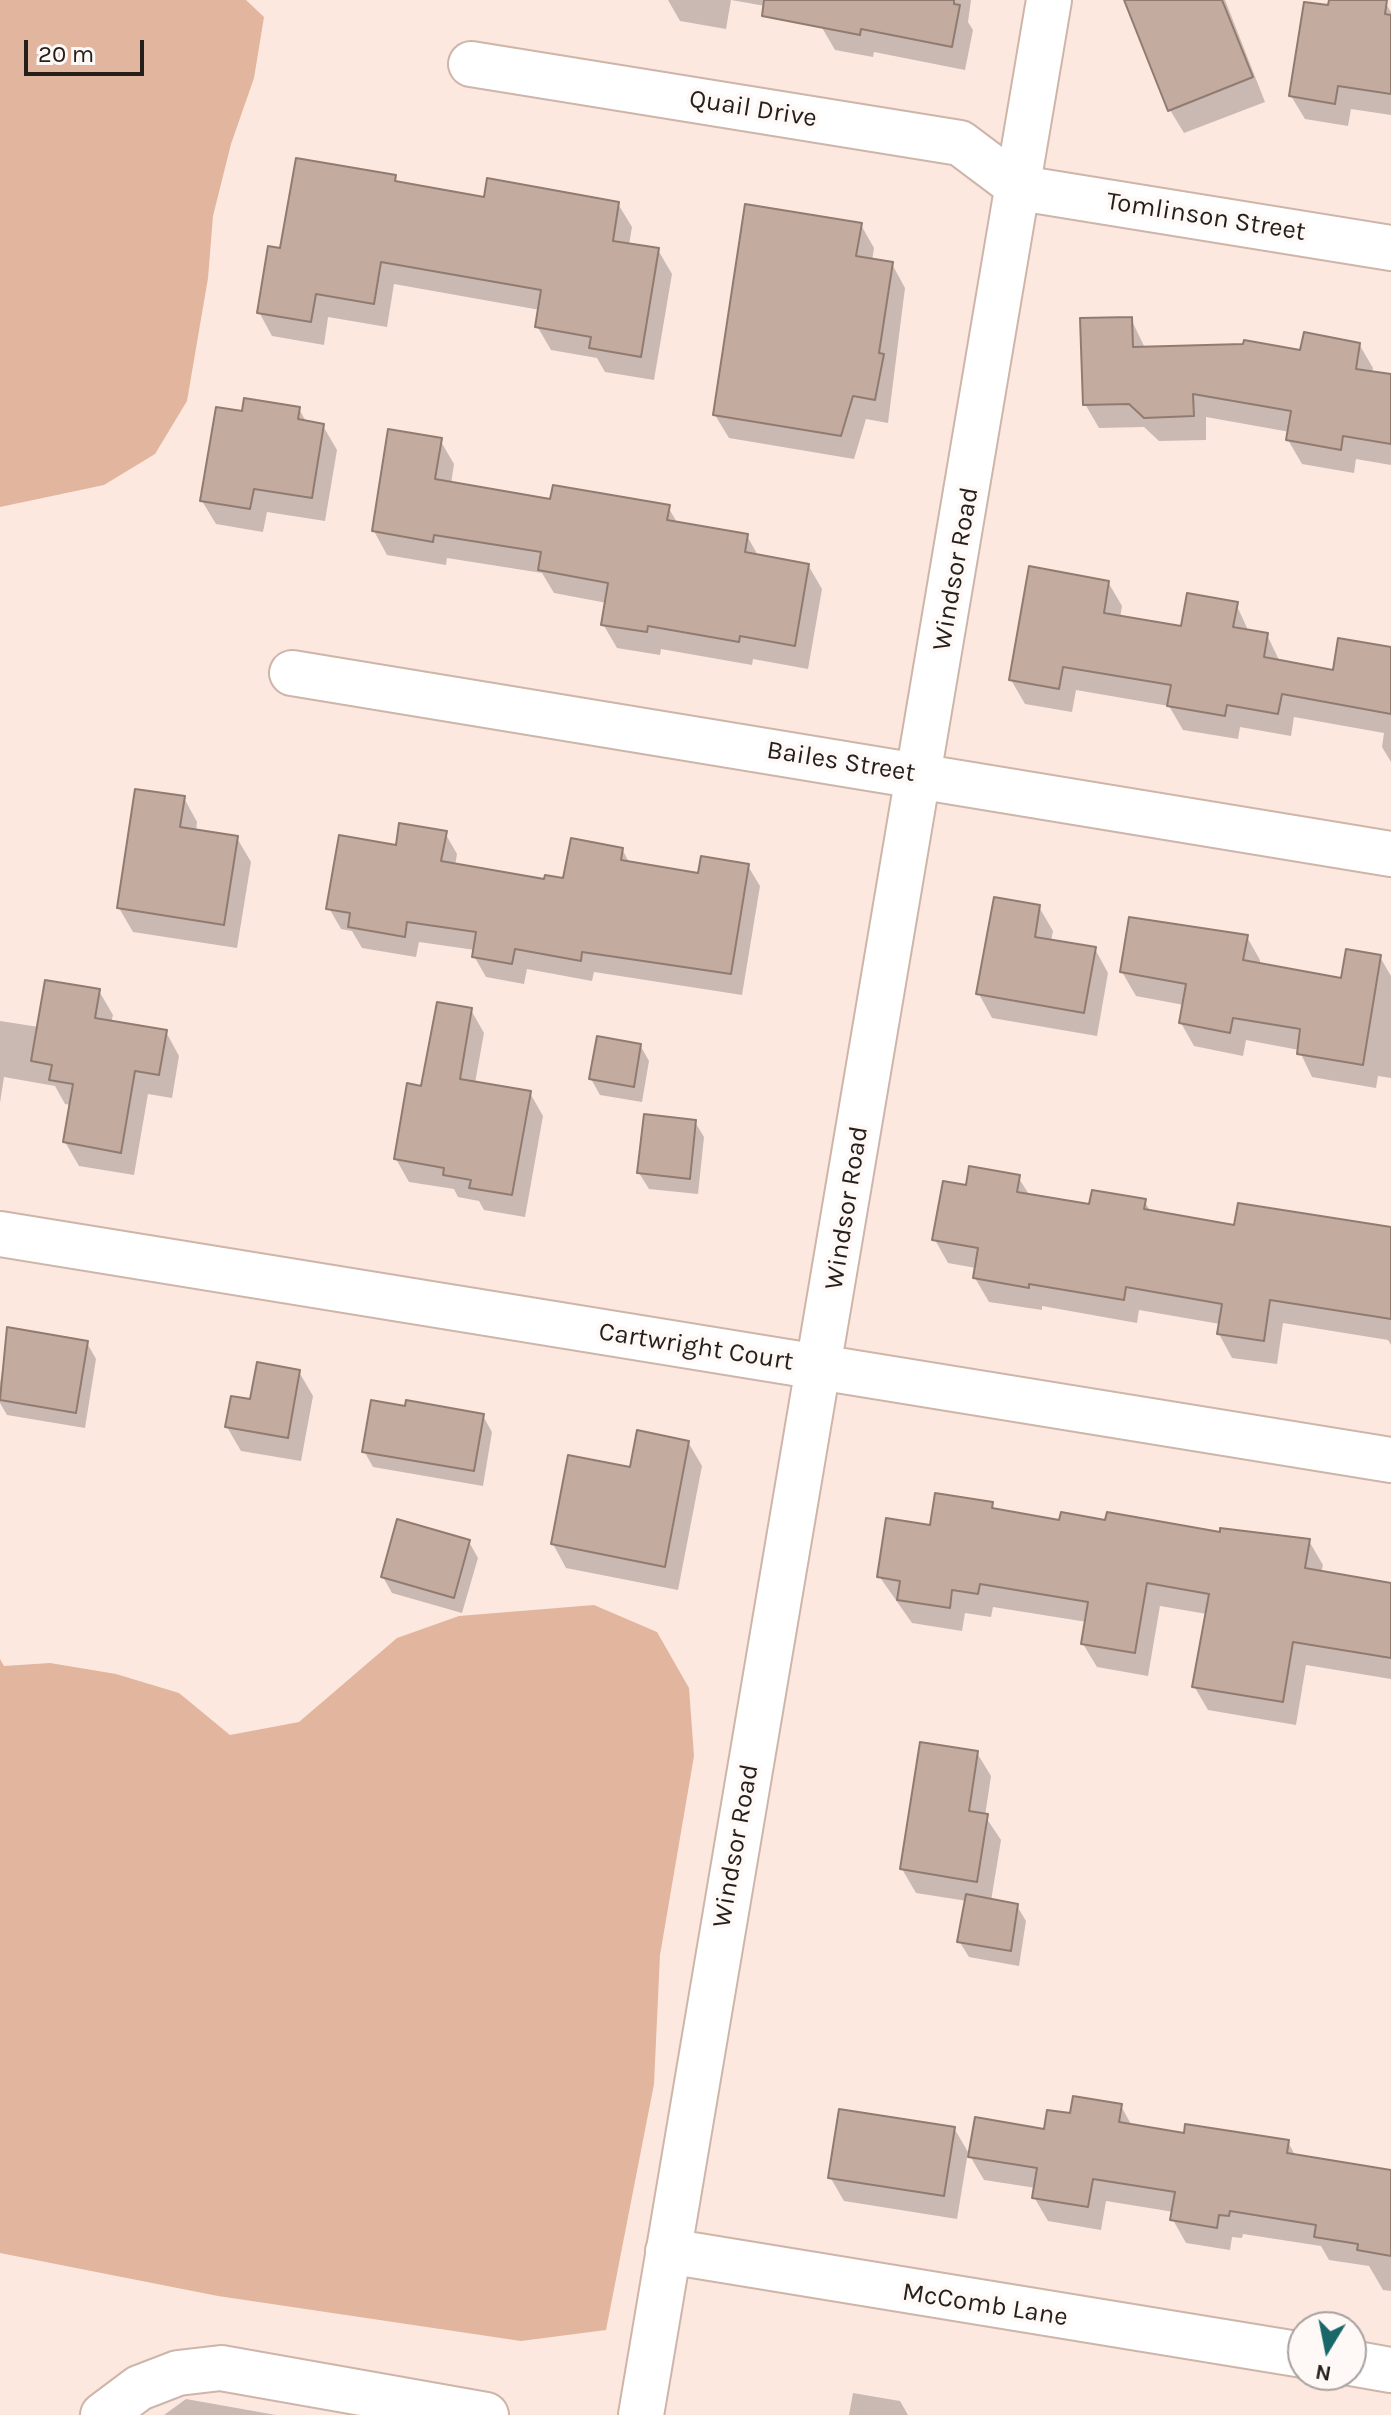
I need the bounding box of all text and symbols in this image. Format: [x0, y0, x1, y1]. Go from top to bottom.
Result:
scale bar [28, 24, 148, 74]
text: 20 m [38, 40, 94, 68]
street label: Quail Drive [687, 84, 819, 134]
street label: Tomlinson Street [1104, 186, 1308, 248]
street label: Windsor Road [926, 485, 986, 653]
street label: Bailes Street [764, 735, 918, 789]
street label: Windsor Road [819, 1124, 875, 1292]
street label: Cartwright Court [596, 1316, 796, 1378]
street label: Windsor Road [706, 1762, 766, 1930]
street label: McComb Lane [900, 2277, 1070, 2333]
north arrow [1287, 2311, 1367, 2391]
text: N [1313, 2358, 1333, 2387]

